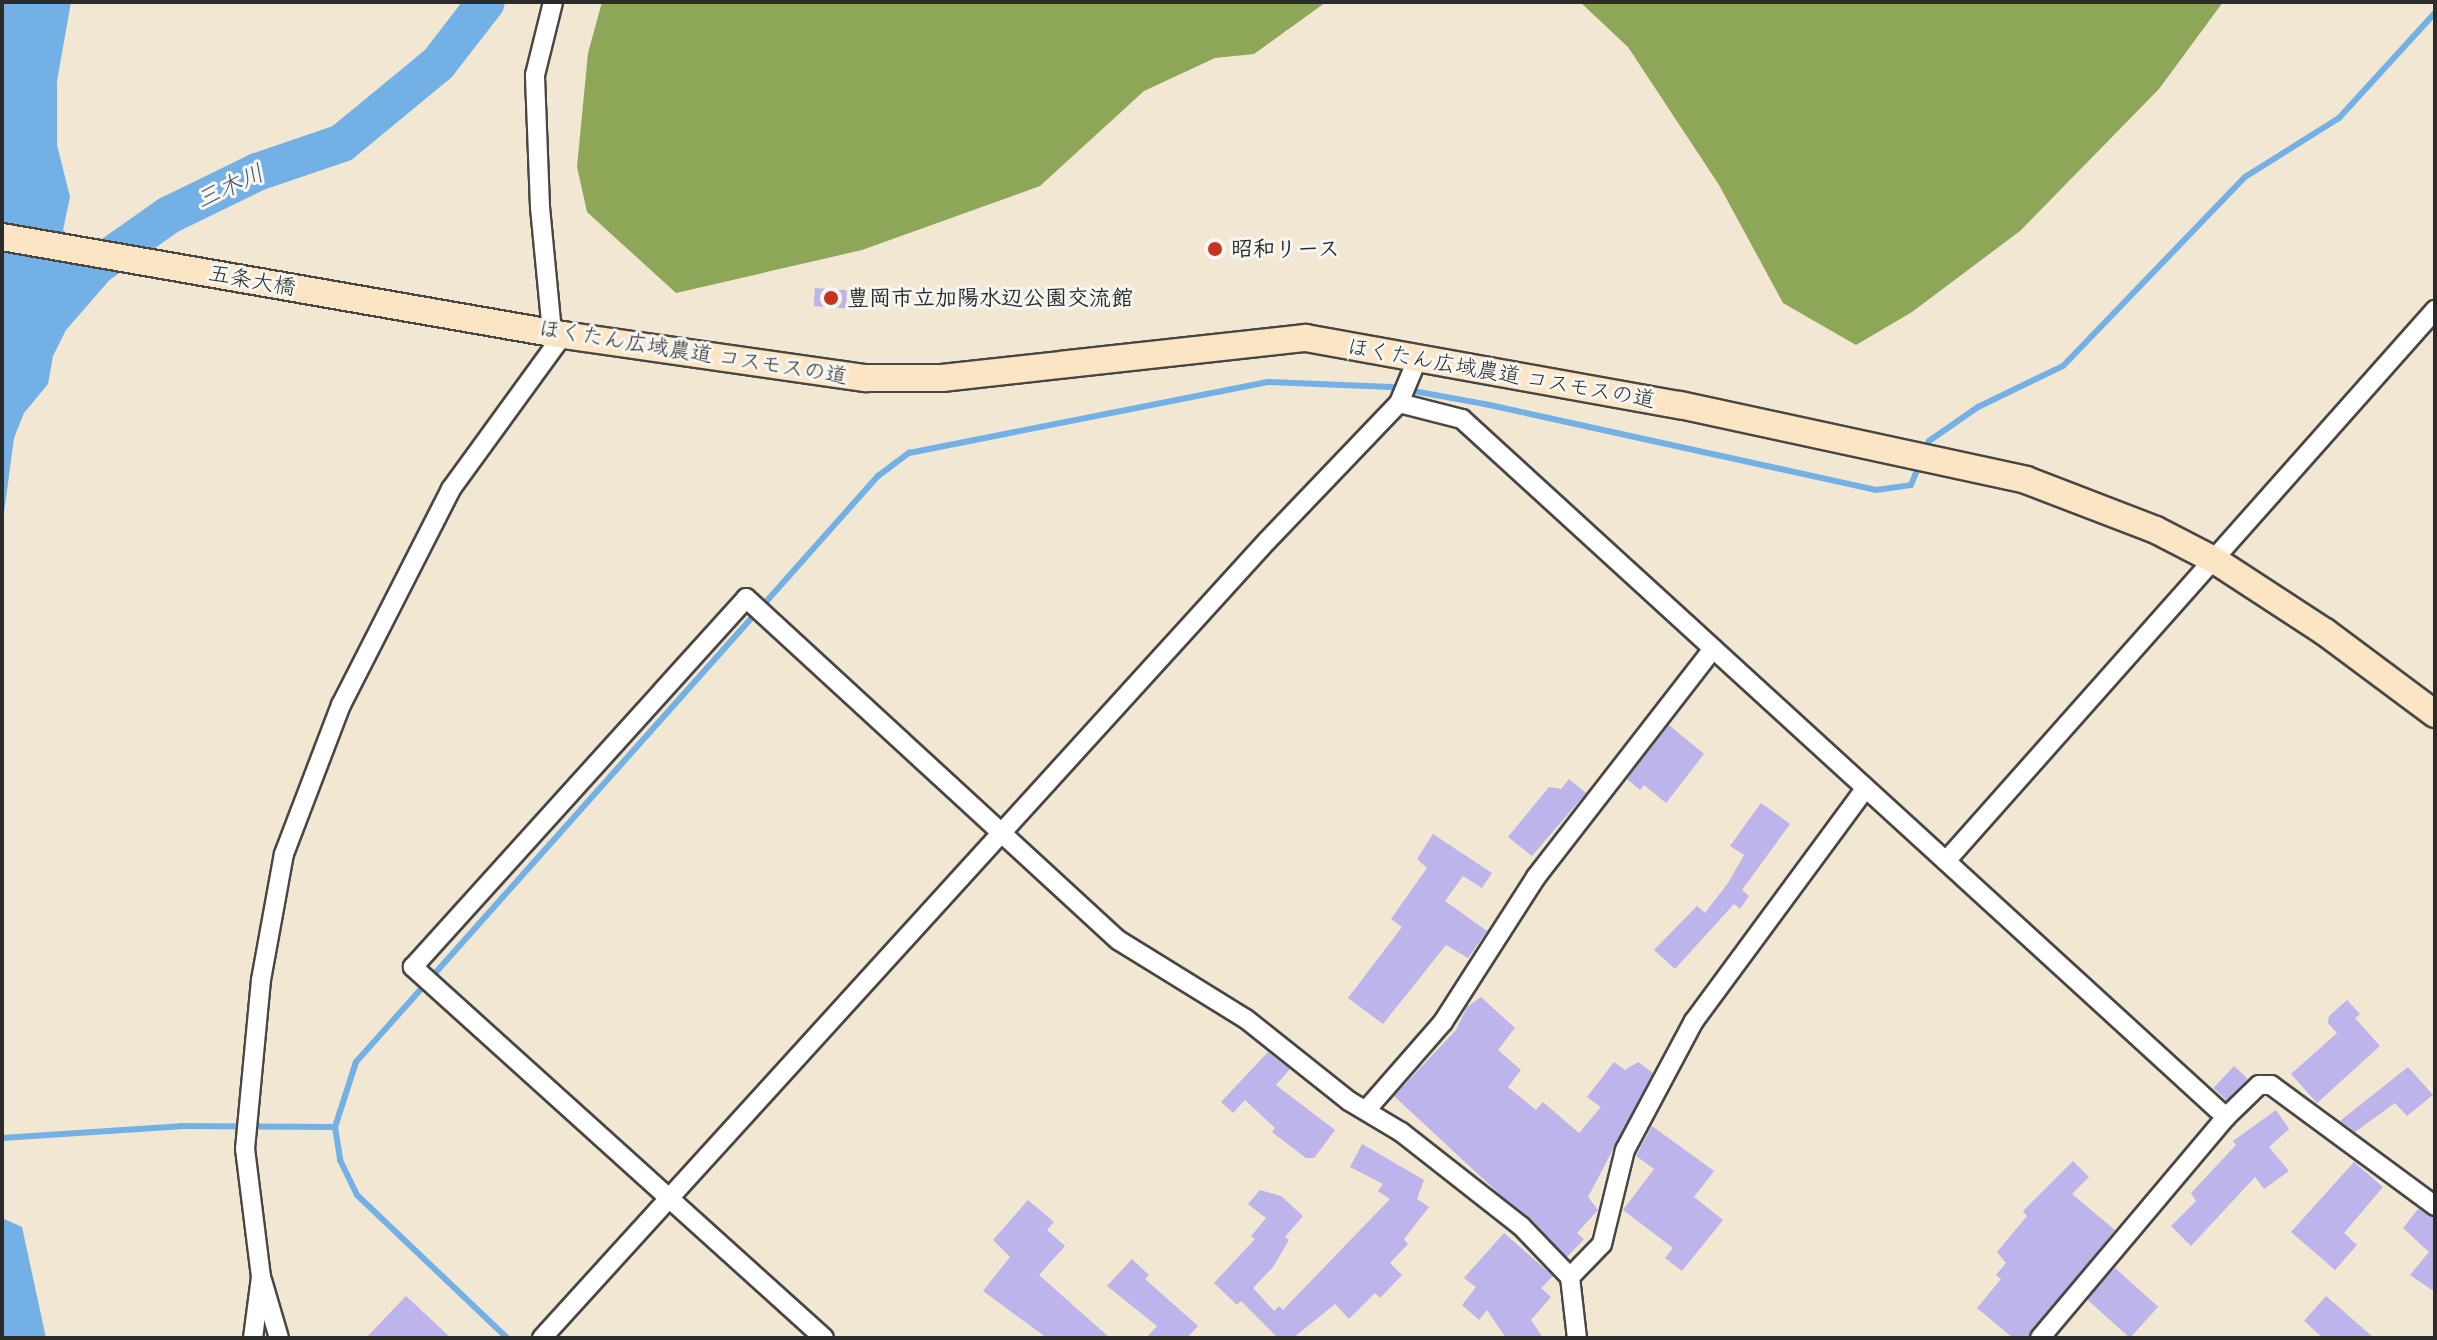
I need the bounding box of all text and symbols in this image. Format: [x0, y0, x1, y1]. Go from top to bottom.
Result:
water label: 三木川 [191, 159, 269, 215]
place label: 昭和リース [1231, 236, 1341, 262]
marker: 昭和リース [1206, 240, 1224, 258]
street label: 五条大橋 [206, 259, 298, 301]
place label: 豊岡市立加陽水辺公園交流館 [847, 285, 1133, 311]
marker: 豊岡市立加陽水辺公園交流館 [822, 289, 840, 307]
street label: ほくたん広域農道 コスモスの道 [536, 314, 850, 390]
street label: ほくたん広域農道 コスモスの道 [1344, 333, 1658, 413]

